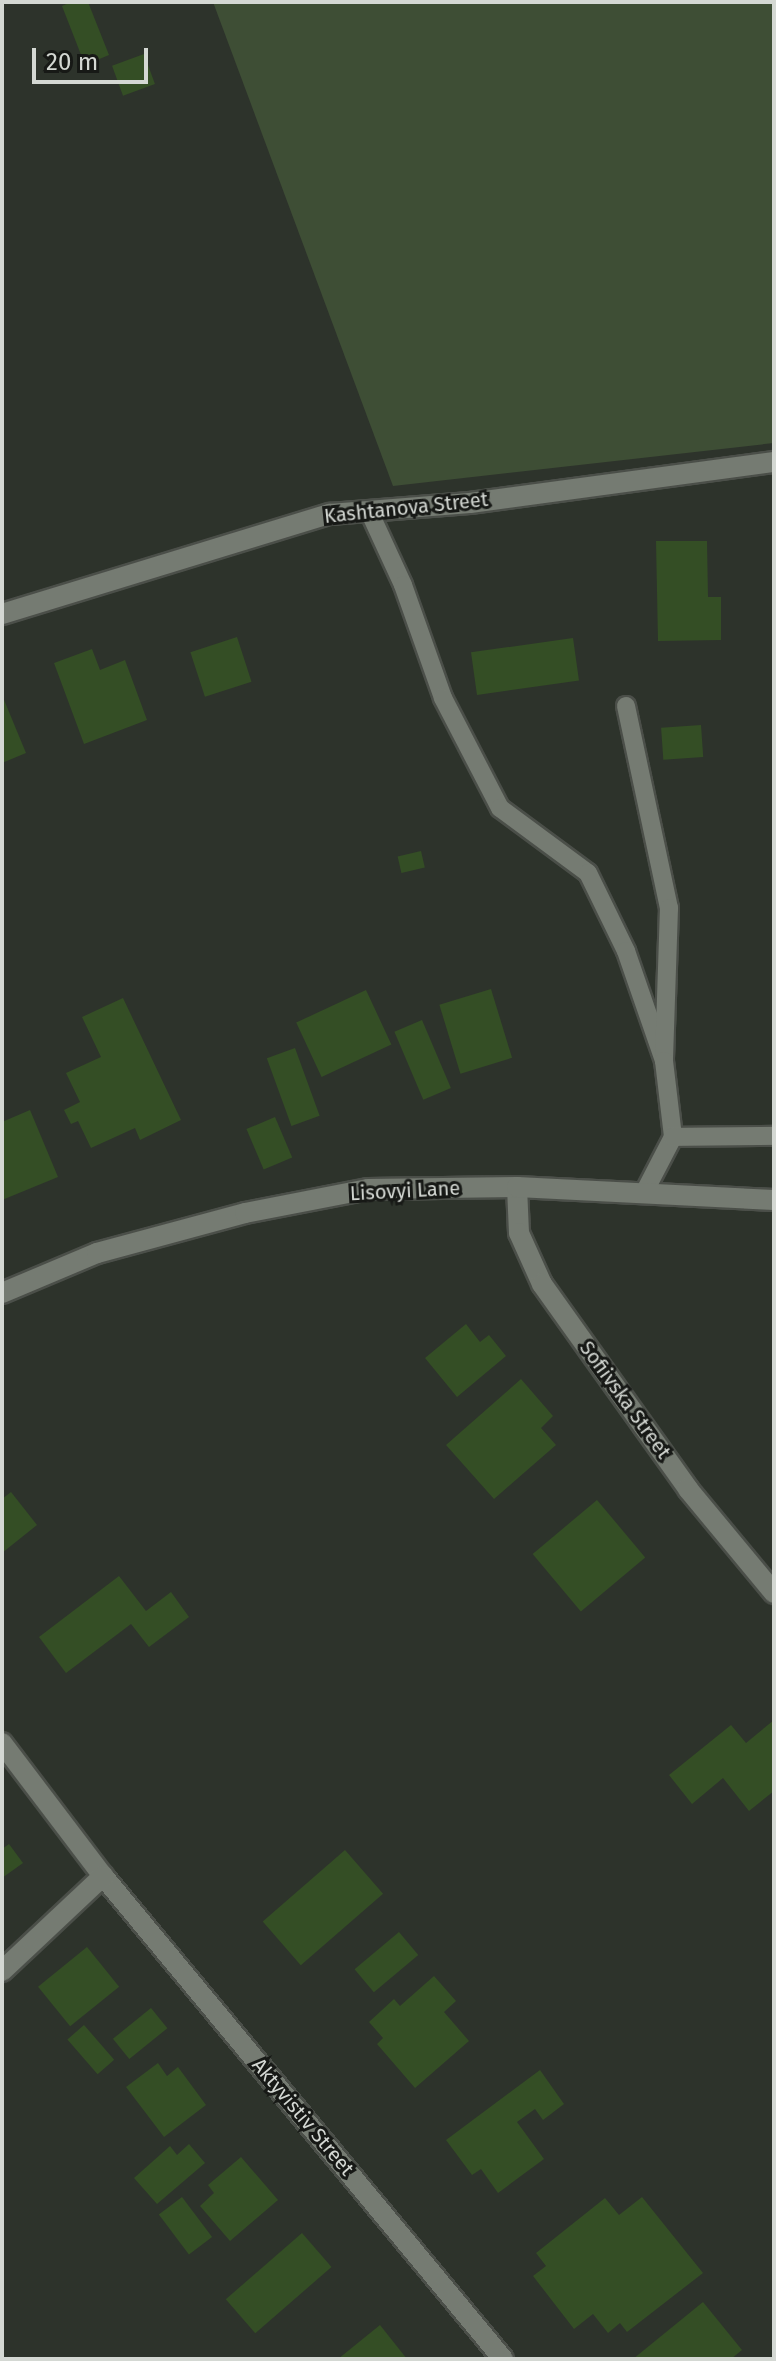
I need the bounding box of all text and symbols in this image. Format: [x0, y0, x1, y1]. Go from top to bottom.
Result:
scale bar [36, 32, 152, 82]
text: 20 m [46, 48, 98, 76]
street label: Kashtanova Street [323, 487, 489, 529]
street label: Lisovyi Lane [349, 1176, 461, 1206]
street label: Sofiivska Street [574, 1337, 676, 1463]
street label: Aktyvistiv Street [247, 2053, 359, 2181]

